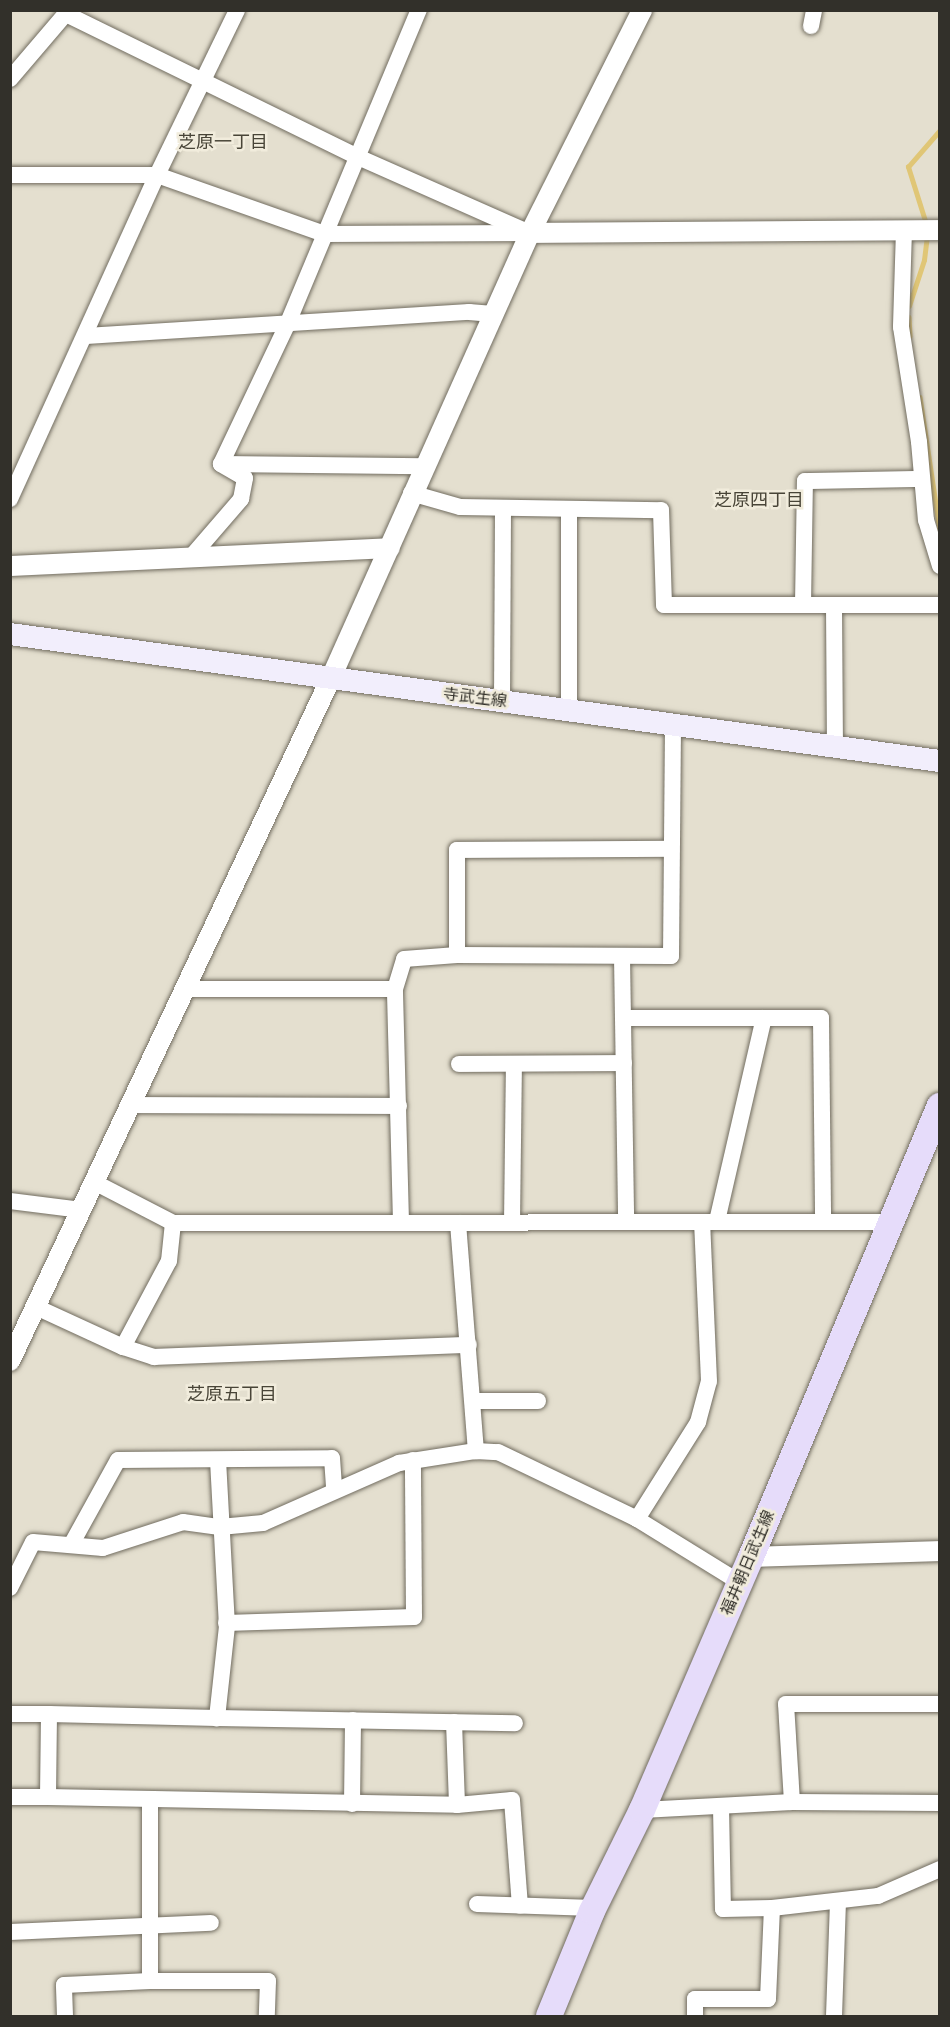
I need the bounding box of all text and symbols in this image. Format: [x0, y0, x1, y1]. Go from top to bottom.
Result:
district label: 芝原一丁目 [178, 132, 268, 154]
district label: 芝原四丁目 [714, 490, 804, 512]
street label: 寺武生線 [442, 685, 508, 711]
district label: 芝原五丁目 [187, 1384, 277, 1406]
street label: 福井朝日武生線 [717, 1508, 779, 1618]

